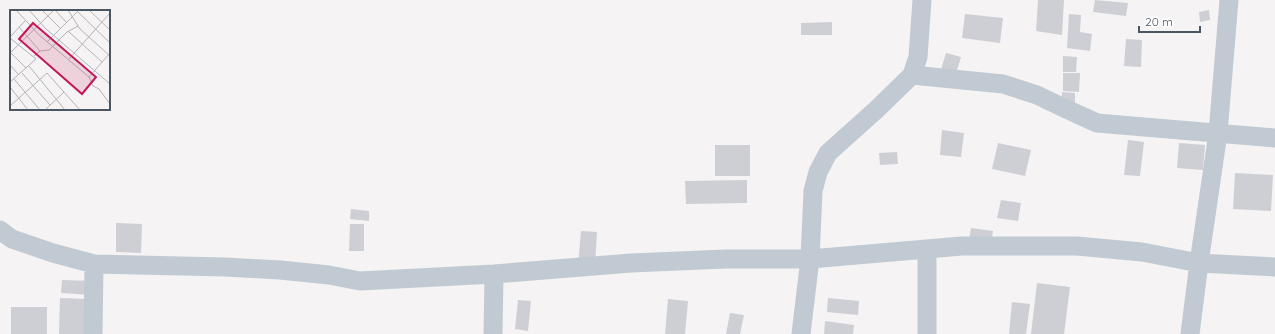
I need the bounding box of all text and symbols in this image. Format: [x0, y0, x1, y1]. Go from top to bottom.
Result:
scale bar [1139, 8, 1200, 34]
inset map [10, 10, 110, 110]
text: 20 m [1145, 14, 1173, 29]

